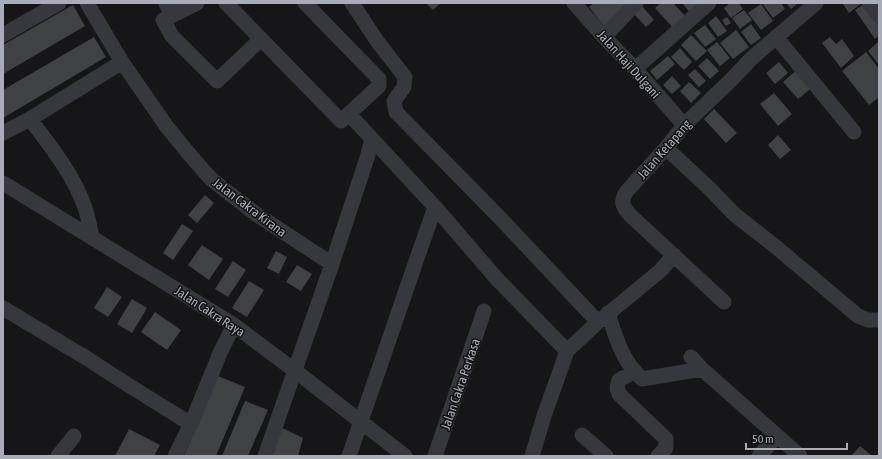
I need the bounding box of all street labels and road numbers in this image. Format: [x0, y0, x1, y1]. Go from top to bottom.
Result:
street label: Jalan Haji Dulgani [594, 27, 663, 102]
street label: Jalan Ketapang [635, 116, 694, 182]
street label: Jalan Cakra Kirana [210, 175, 289, 240]
street label: Jalan Cakra Raya [172, 283, 248, 340]
street label: Jalan Cakra Perkasa [438, 337, 483, 432]

